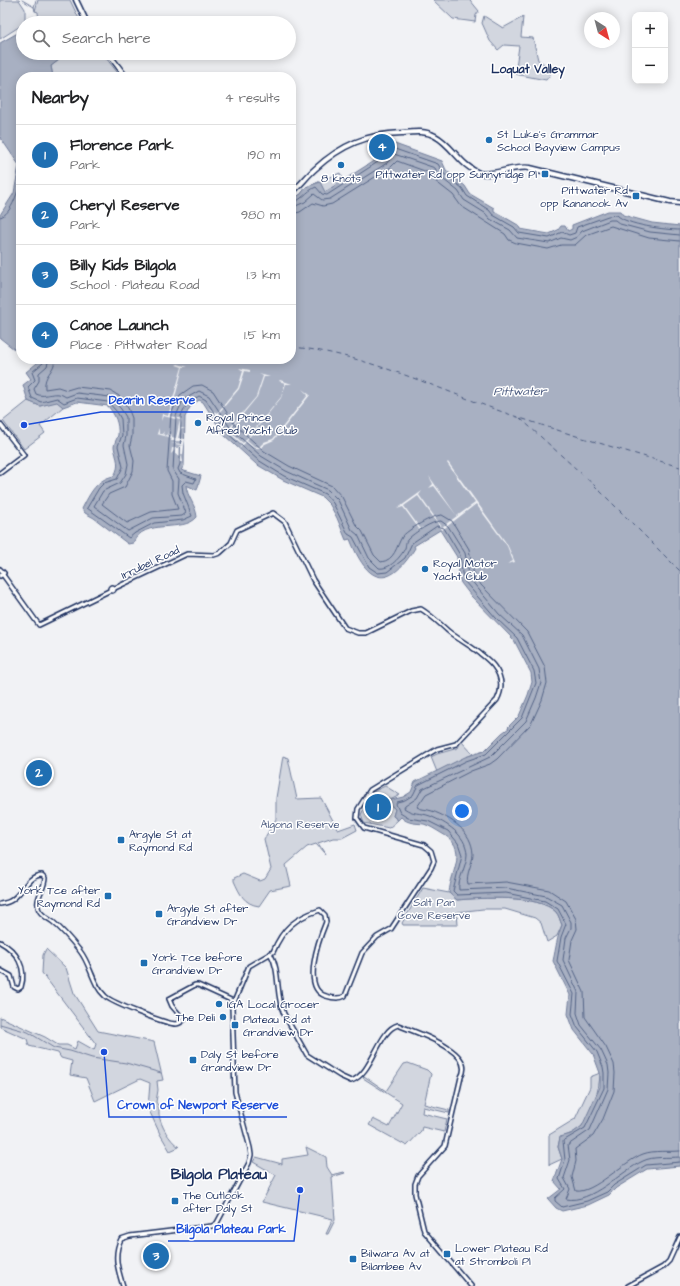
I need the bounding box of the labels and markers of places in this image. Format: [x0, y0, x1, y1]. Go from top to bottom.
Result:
place label: St Luke's Grammar School Bayview Campus [497, 127, 621, 156]
pin: 4 [369, 132, 395, 162]
marker: St Luke's Grammar School Bayview Campus [484, 135, 494, 145]
marker: 8 knots [336, 160, 346, 170]
place label: Pittwater Rd opp Sunnyridge Pl [376, 167, 537, 183]
marker: Pittwater Rd opp Sunnyridge Pl [540, 169, 550, 179]
place label: 8 knots [321, 171, 361, 186]
place label: Pittwater Rd opp Kananook Av [540, 183, 628, 211]
marker: Pittwater Rd opp Kananook Av [631, 191, 641, 201]
callout: Dearin Reserve [101, 388, 203, 412]
place label: Royal Prince Alfred Yacht Club [206, 410, 297, 438]
marker: Royal Prince Alfred Yacht Club [193, 418, 203, 428]
place label: Royal Motor Yacht Club [433, 556, 497, 584]
marker: Royal Motor Yacht Club [420, 564, 430, 574]
pin: 2 [26, 758, 52, 788]
pin: 1 [365, 792, 391, 822]
place label: Argyle St at Raymond Rd [129, 827, 193, 856]
marker: Argyle St at Raymond Rd [116, 835, 126, 845]
place label: York Tce after Raymond Rd [18, 883, 100, 912]
marker: York Tce after Raymond Rd [103, 891, 113, 901]
place label: Argyle St after Grandview Dr [167, 901, 248, 929]
marker: Argyle St after Grandview Dr [154, 909, 164, 919]
place label: York Tce before Grandview Dr [152, 950, 242, 978]
marker: York Tce before Grandview Dr [139, 958, 149, 968]
place label: IGA Local Grocer [227, 997, 319, 1012]
marker: IGA Local Grocer [214, 999, 224, 1009]
place label: The Deli [176, 1010, 215, 1025]
marker: The Deli [218, 1012, 228, 1022]
place label: Plateau Rd at Grandview Dr [243, 1012, 313, 1040]
marker: Plateau Rd at Grandview Dr [230, 1020, 240, 1030]
place label: Daly St before Grandview Dr [201, 1047, 279, 1075]
marker: Daly St before Grandview Dr [188, 1055, 198, 1065]
callout: Crown of Newport Reserve [109, 1093, 287, 1117]
place label: The Outlook after Daly St [183, 1188, 253, 1217]
marker: The Outlook after Daly St [170, 1196, 180, 1206]
callout: Bilgola Plateau Park [168, 1217, 294, 1241]
pin: 3 [143, 1241, 169, 1271]
place label: Lower Plateau Rd at Stromboli Pl [455, 1241, 548, 1269]
place label: Bilwara Av at Bilambee Av [361, 1246, 431, 1274]
marker: Lower Plateau Rd at Stromboli Pl [442, 1249, 452, 1259]
marker: Bilwara Av at Bilambee Av [348, 1254, 358, 1264]

